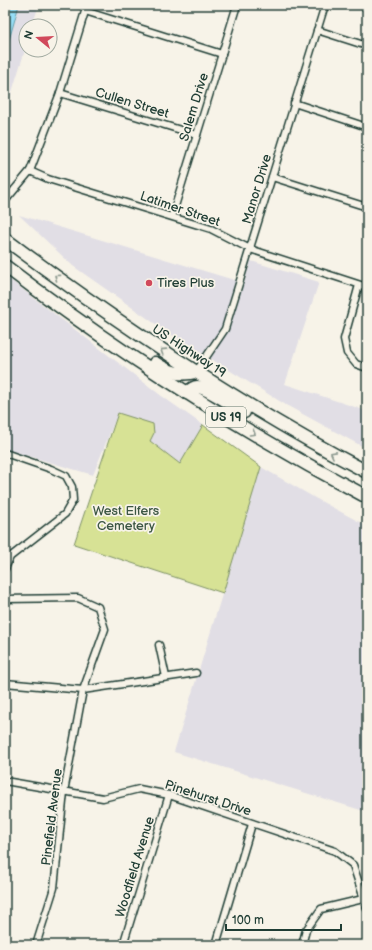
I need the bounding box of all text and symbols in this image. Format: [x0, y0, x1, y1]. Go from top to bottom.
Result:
north arrow [18, 18, 58, 58]
text: N [22, 29, 36, 41]
street label: Salem Drive [176, 71, 212, 143]
street label: Cullen Street [93, 84, 171, 122]
street label: Manor Drive [239, 152, 275, 226]
street label: Latimer Street [138, 188, 222, 230]
one-way arrow [54, 275, 61, 282]
place label: Tires Plus [157, 275, 215, 291]
marker: Tires Plus [144, 278, 154, 288]
street label: US Highway 19 [149, 321, 229, 381]
one-way arrow [160, 348, 167, 356]
road number: US 19 [206, 407, 246, 427]
one-way arrow [249, 428, 256, 435]
one-way arrow [330, 451, 337, 459]
park label: West Elfers Cemetery [93, 503, 160, 534]
street label: Pinefield Avenue [38, 767, 66, 866]
street label: Pinehurst Drive [163, 777, 253, 820]
street label: Woodfield Avenue [112, 814, 158, 919]
scale bar [226, 906, 341, 932]
text: 100 m [232, 913, 264, 928]

